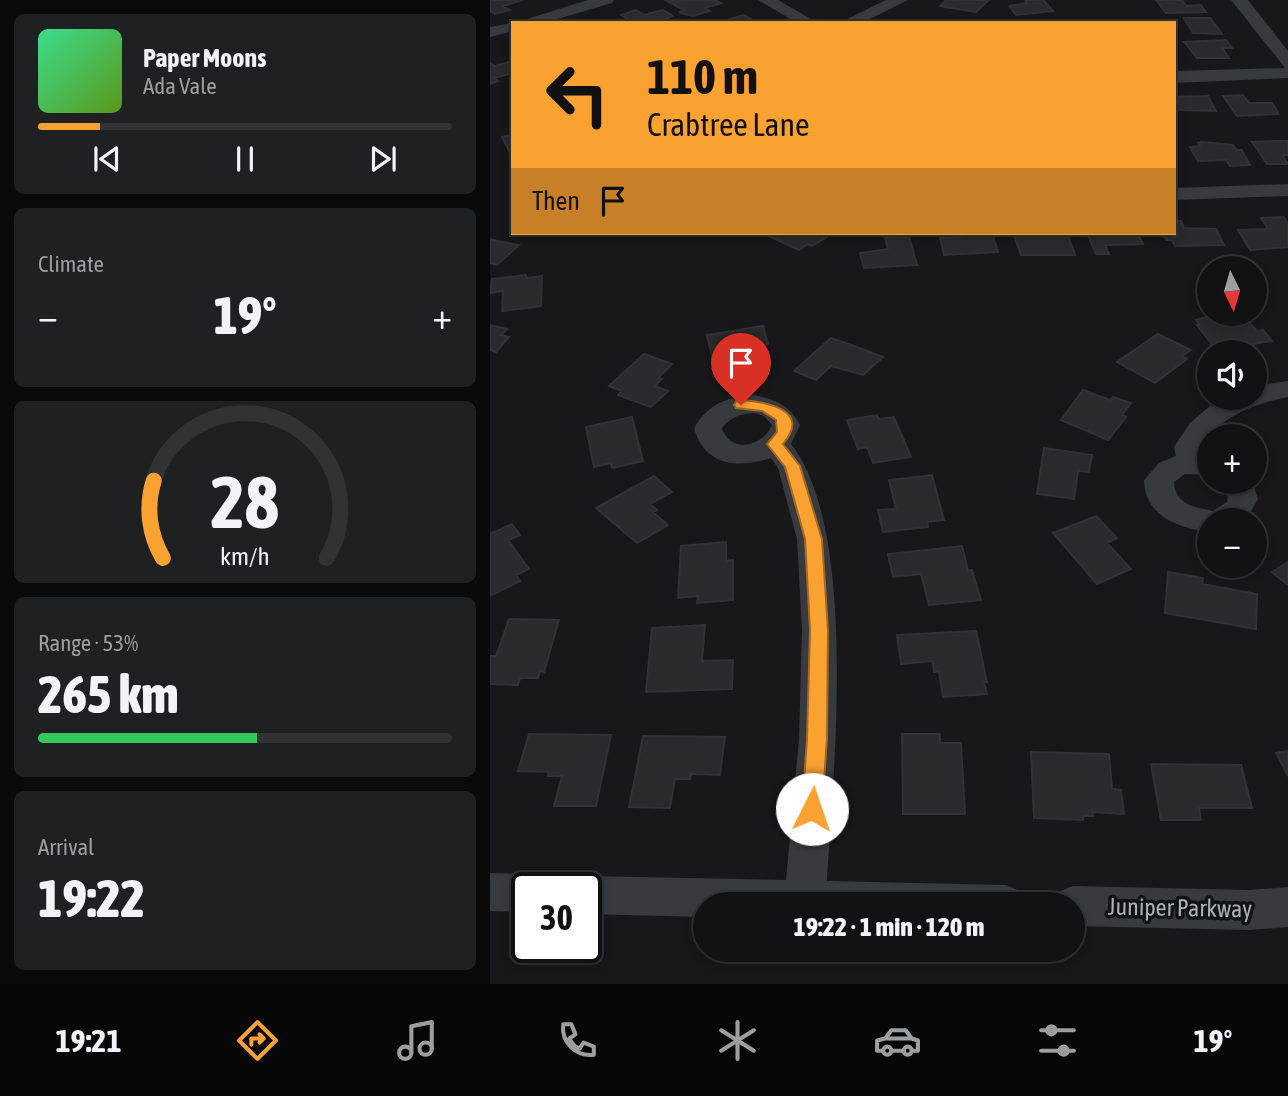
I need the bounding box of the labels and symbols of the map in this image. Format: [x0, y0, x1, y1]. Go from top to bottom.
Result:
north arrow [1197, 256, 1267, 326]
pin [711, 333, 771, 405]
position arrow [775, 772, 849, 846]
speed limit sign: 30 [511, 872, 602, 963]
street label: Juniper Parkway [1108, 893, 1252, 922]

